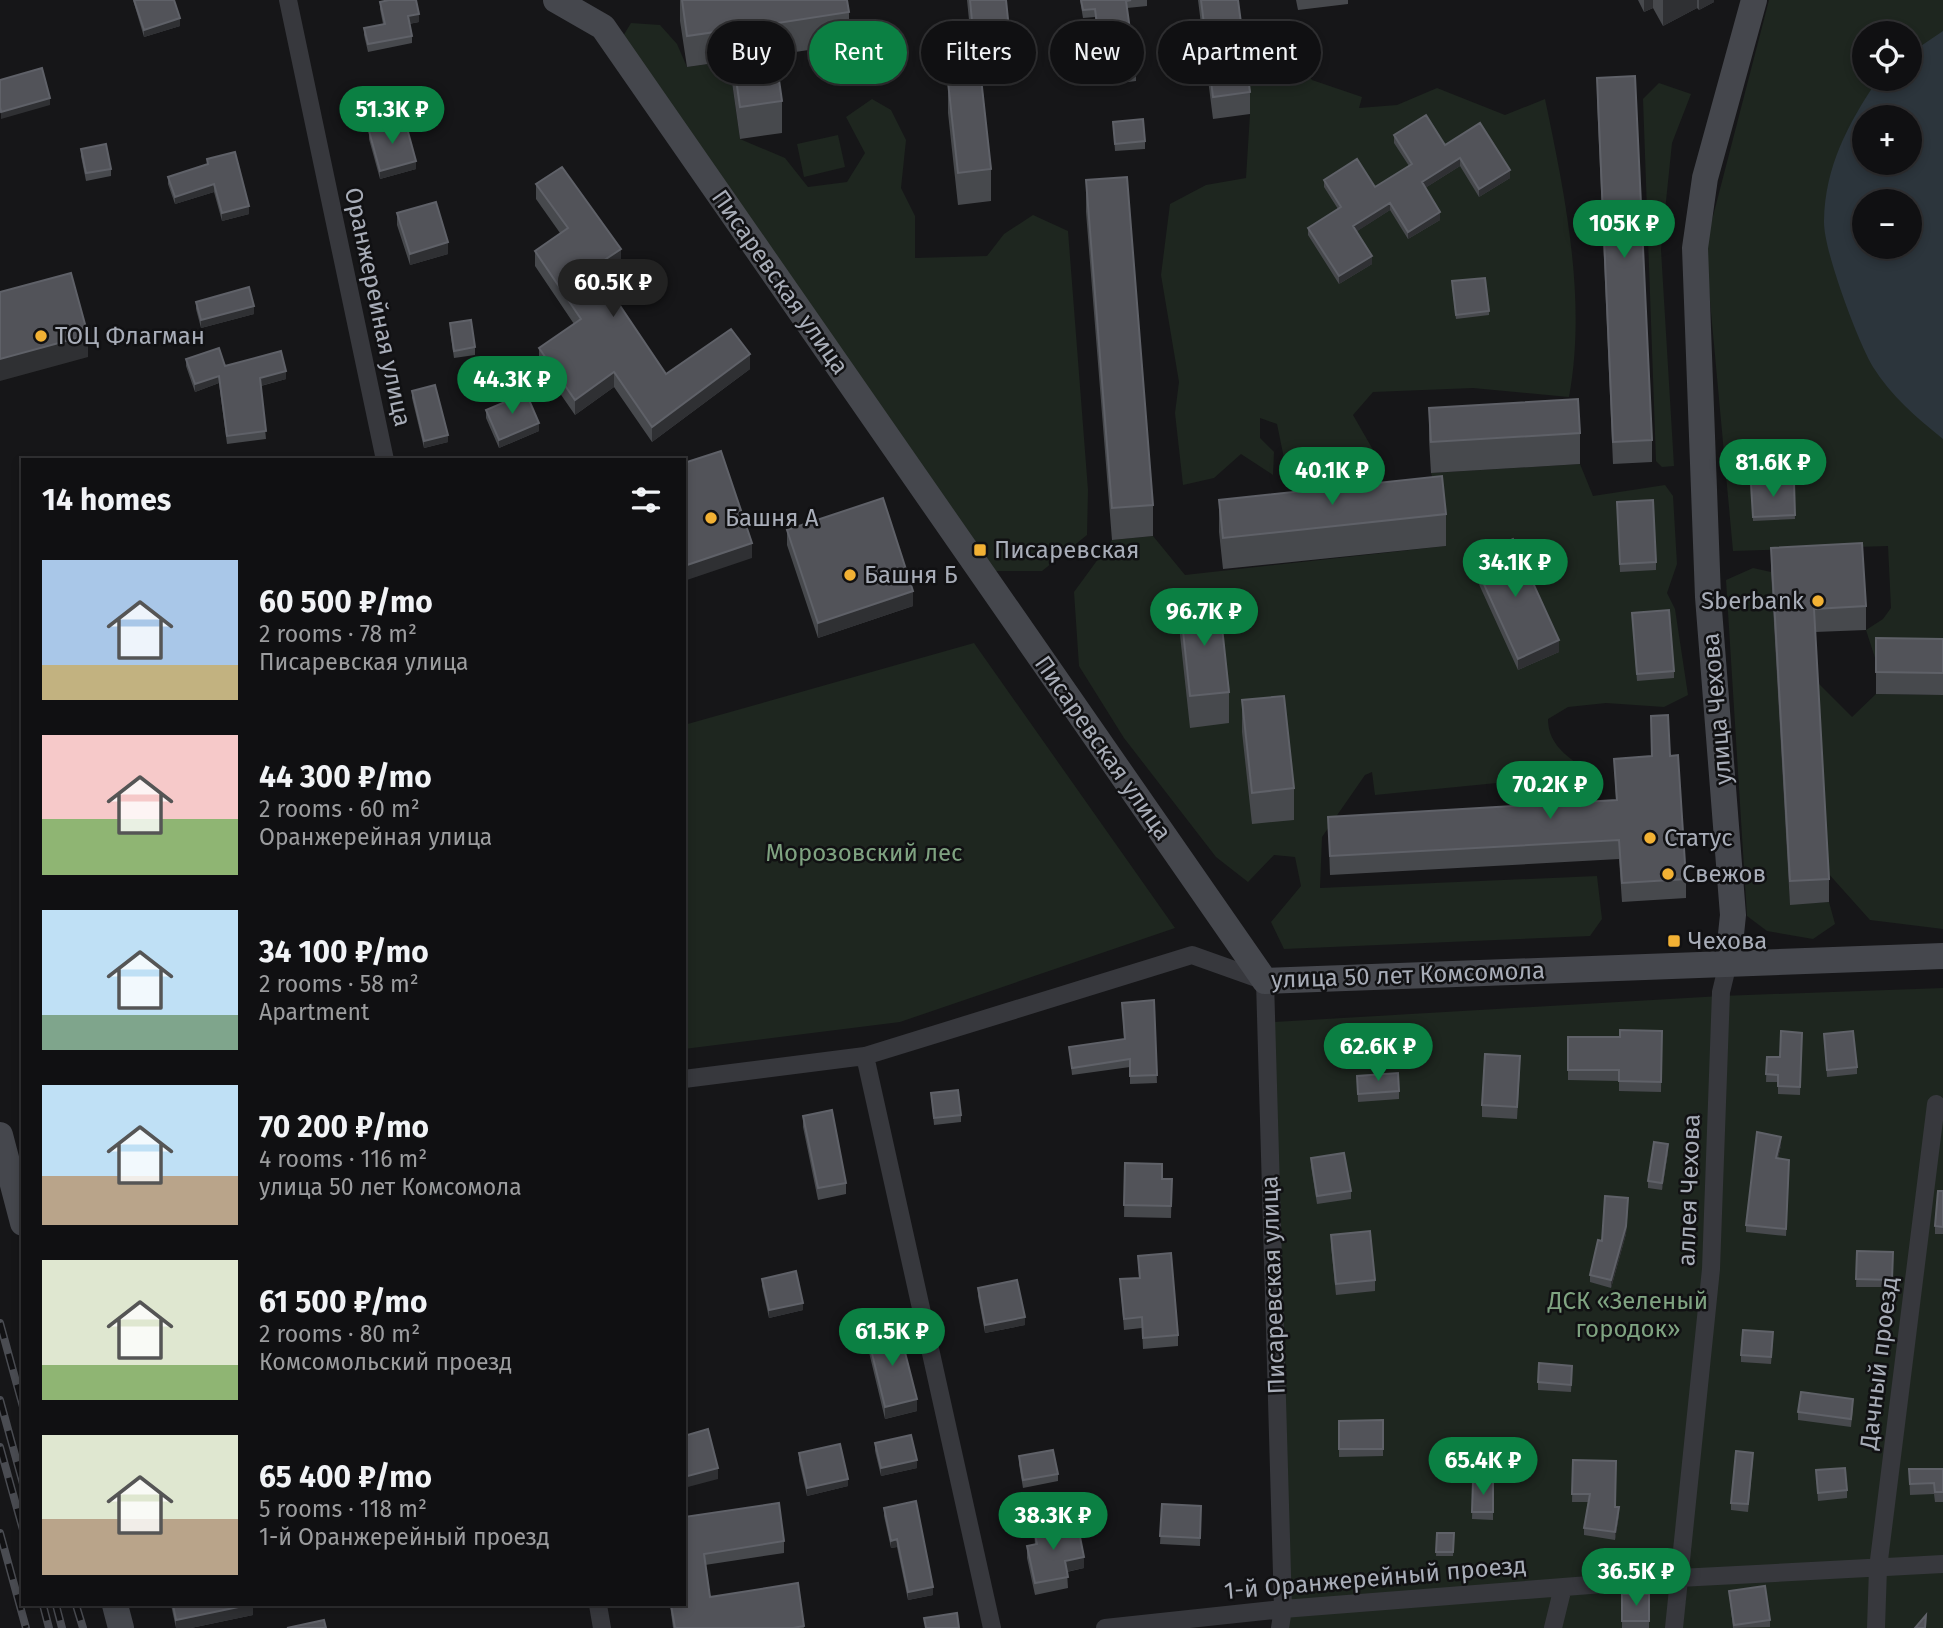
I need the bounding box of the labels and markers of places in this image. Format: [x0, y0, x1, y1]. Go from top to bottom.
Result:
pin: 51.3K ₽ [327, 86, 457, 146]
pin: 105K ₽ [1567, 201, 1681, 260]
pin: 60.5K ₽ [548, 260, 678, 319]
place label: ТОЦ Флагман [55, 322, 205, 350]
marker: ТОЦ Флагман [33, 328, 49, 344]
pin: 44.3K ₽ [447, 356, 577, 416]
pin: 81.6K ₽ [1708, 440, 1838, 499]
pin: 40.1K ₽ [1267, 448, 1397, 507]
place label: Башня А [725, 504, 819, 532]
marker: Башня А [703, 510, 719, 526]
place label: Писаревская [994, 536, 1140, 564]
pin: 34.1K ₽ [1450, 540, 1580, 599]
marker: Писаревская [972, 542, 988, 558]
place label: Башня Б [864, 561, 958, 589]
marker: Башня Б [842, 567, 858, 583]
place label: Sberbank [1701, 587, 1805, 615]
pin: 96.7K ₽ [1139, 588, 1269, 648]
marker: Sberbank [1810, 593, 1826, 609]
pin: 70.2K ₽ [1485, 762, 1615, 821]
place label: Статус [1664, 824, 1733, 852]
marker: Статус [1642, 830, 1658, 846]
place label: Свежов [1682, 860, 1766, 888]
marker: Свежов [1660, 866, 1676, 882]
place label: Чехова [1688, 927, 1767, 955]
marker: Чехова [1666, 933, 1682, 949]
pin: 62.6K ₽ [1313, 1024, 1443, 1083]
pin: 61.5K ₽ [827, 1308, 957, 1368]
pin: 65.4K ₽ [1418, 1438, 1548, 1497]
pin: 38.3K ₽ [988, 1492, 1118, 1552]
pin: 36.5K ₽ [1571, 1548, 1701, 1608]

